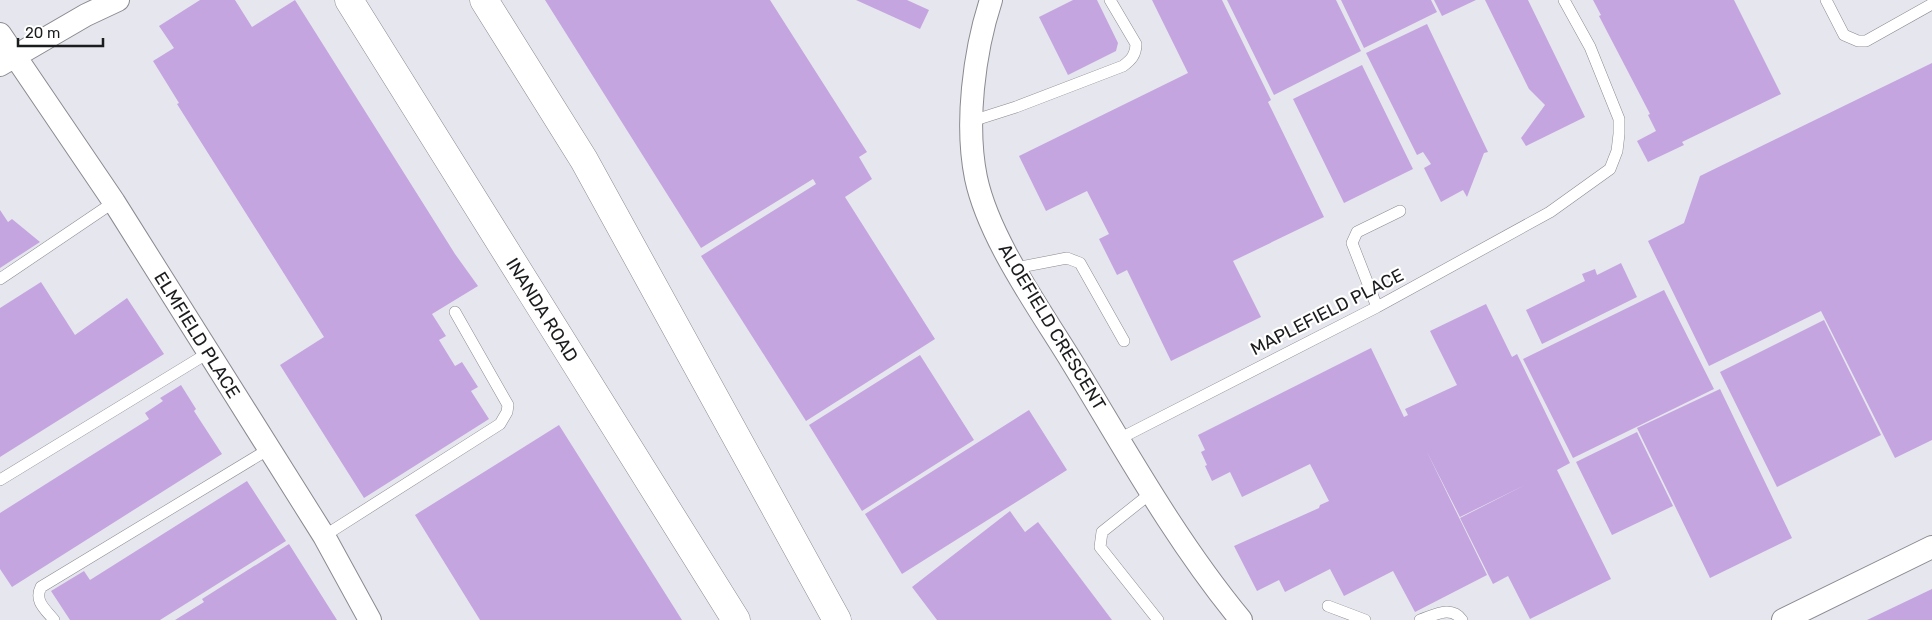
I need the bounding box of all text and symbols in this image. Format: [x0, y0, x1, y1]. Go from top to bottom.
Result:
scale bar [18, 15, 102, 47]
text: 20 m [25, 24, 60, 42]
street label: ALOEFIELD CRESCENT [994, 240, 1110, 414]
street label: INANDA ROAD [501, 254, 583, 366]
street label: MAPLEFIELD PLACE [1247, 264, 1407, 360]
street label: ELMFIELD PLACE [149, 268, 245, 402]

